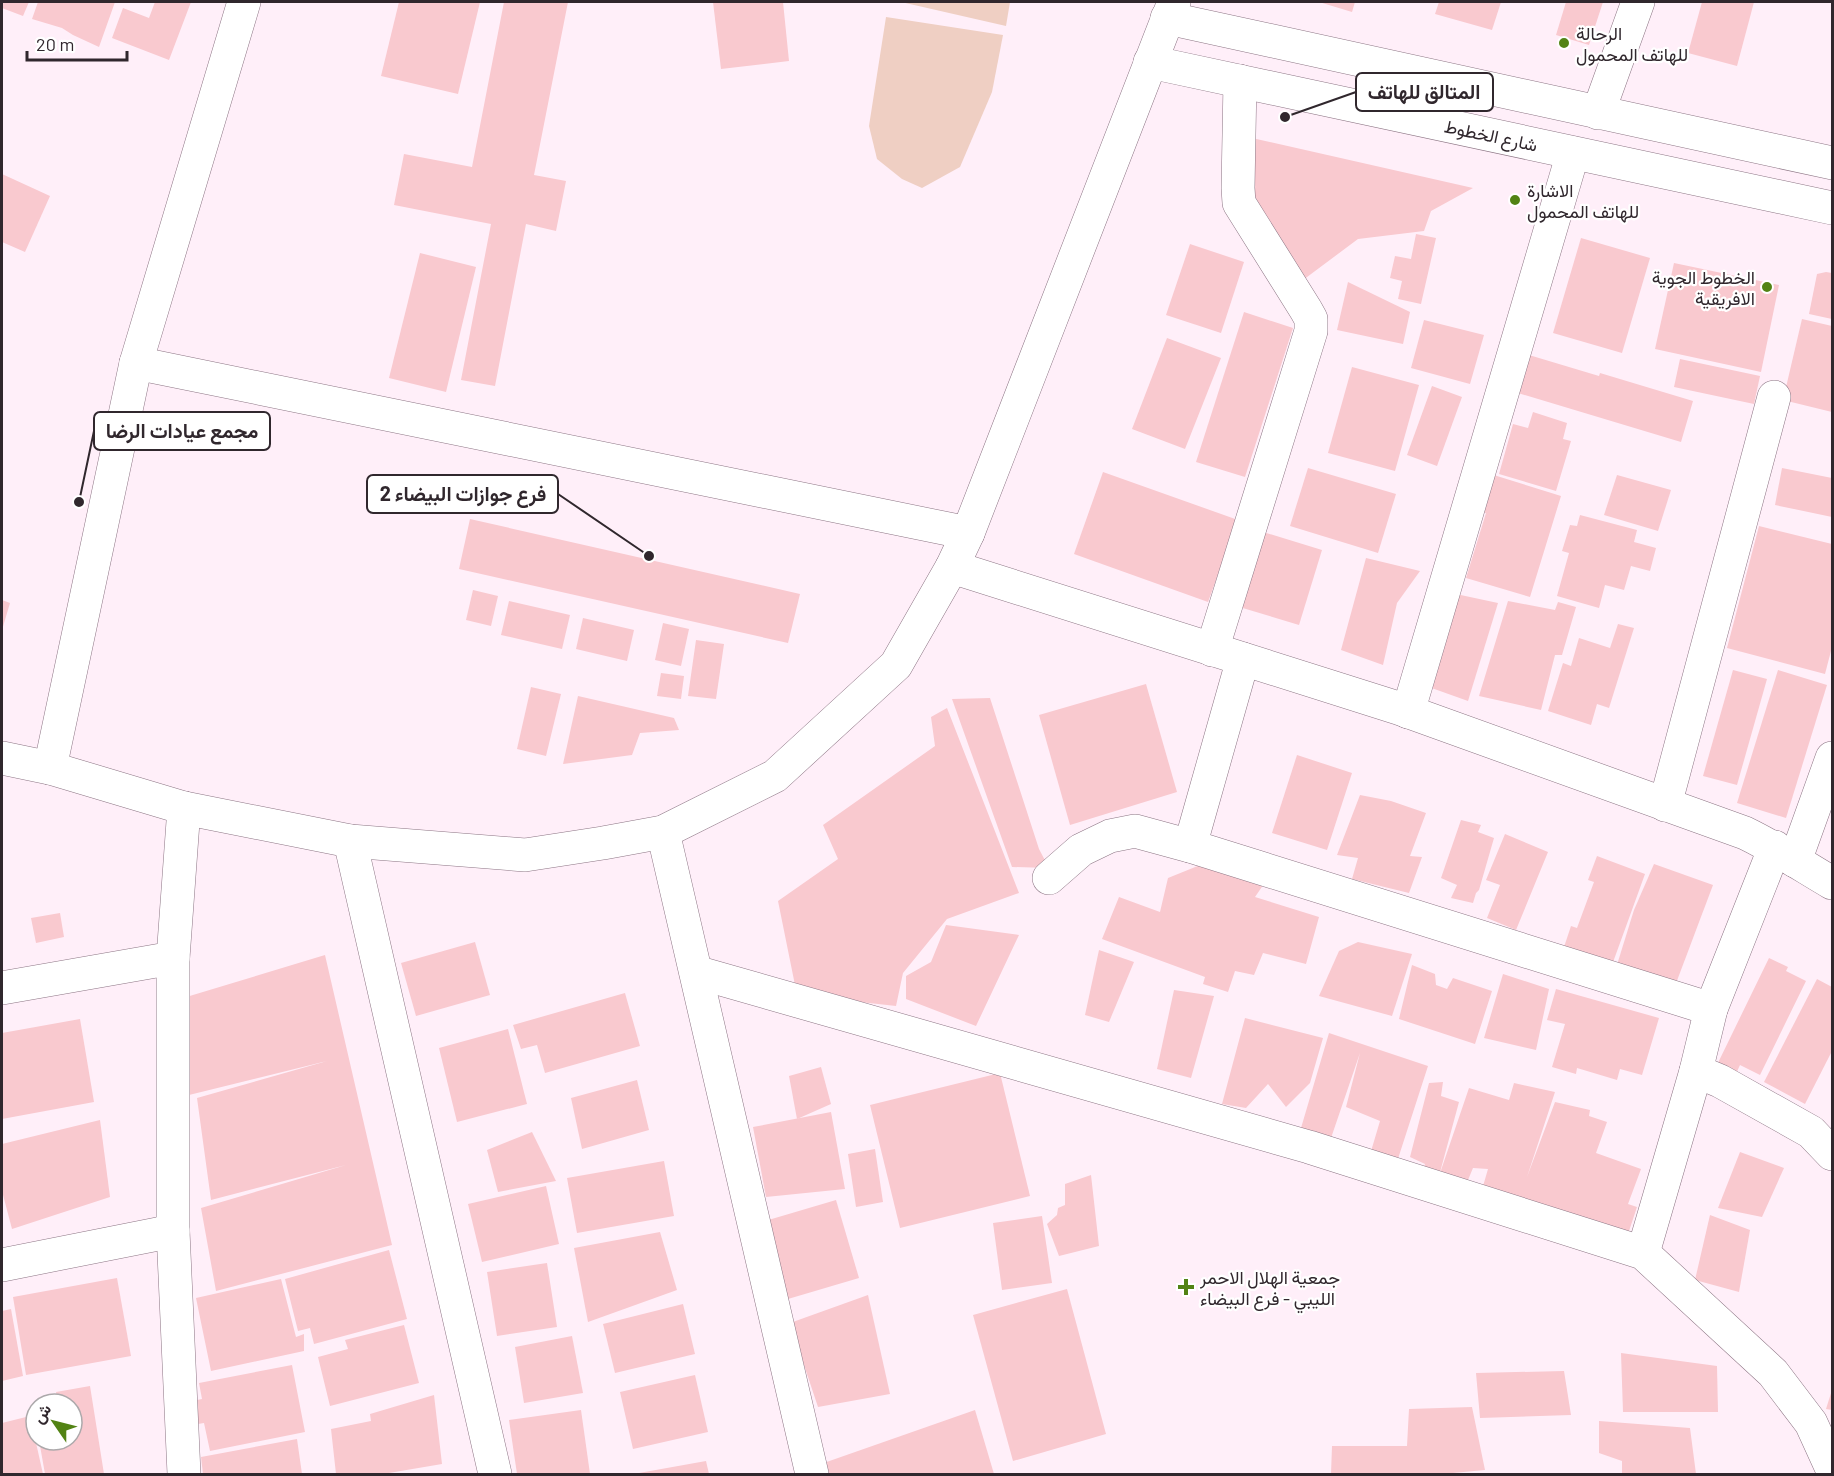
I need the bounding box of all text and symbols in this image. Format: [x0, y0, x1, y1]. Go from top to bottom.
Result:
place label: الرحالة للهاتف المحمول [1576, 22, 1688, 66]
scale bar [27, 24, 128, 62]
text: 20 m [36, 33, 74, 55]
marker: الرحالة للهاتف المحمول [1557, 36, 1571, 50]
callout: المتالق للهاتف [1356, 73, 1493, 111]
text: المتالق للهاتف [1368, 79, 1480, 105]
street label: شارع الخطوط [1442, 114, 1540, 158]
place label: الاشارة للهاتف المحمول [1527, 179, 1639, 223]
marker: الاشارة للهاتف المحمول [1508, 193, 1522, 207]
place label: الخطوط الجوية الافريقية [1652, 266, 1755, 310]
marker: الخطوط الجوية الافريقية [1760, 280, 1774, 294]
callout: مجمع عيادات الرضا [94, 412, 270, 450]
text: مجمع عيادات الرضا [106, 418, 258, 445]
callout: فرع جوازات البيضاء 2 [367, 475, 558, 513]
text: فرع جوازات البيضاء 2 [380, 481, 546, 508]
place label: جمعية الهلال الاحمر الليبي - فرع البيضاء [1199, 1266, 1340, 1314]
marker: جمعية الهلال الاحمر الليبي - فرع البيضاء [1177, 1278, 1195, 1296]
north arrow [24, 1392, 84, 1452]
text: ش [28, 1400, 55, 1427]

